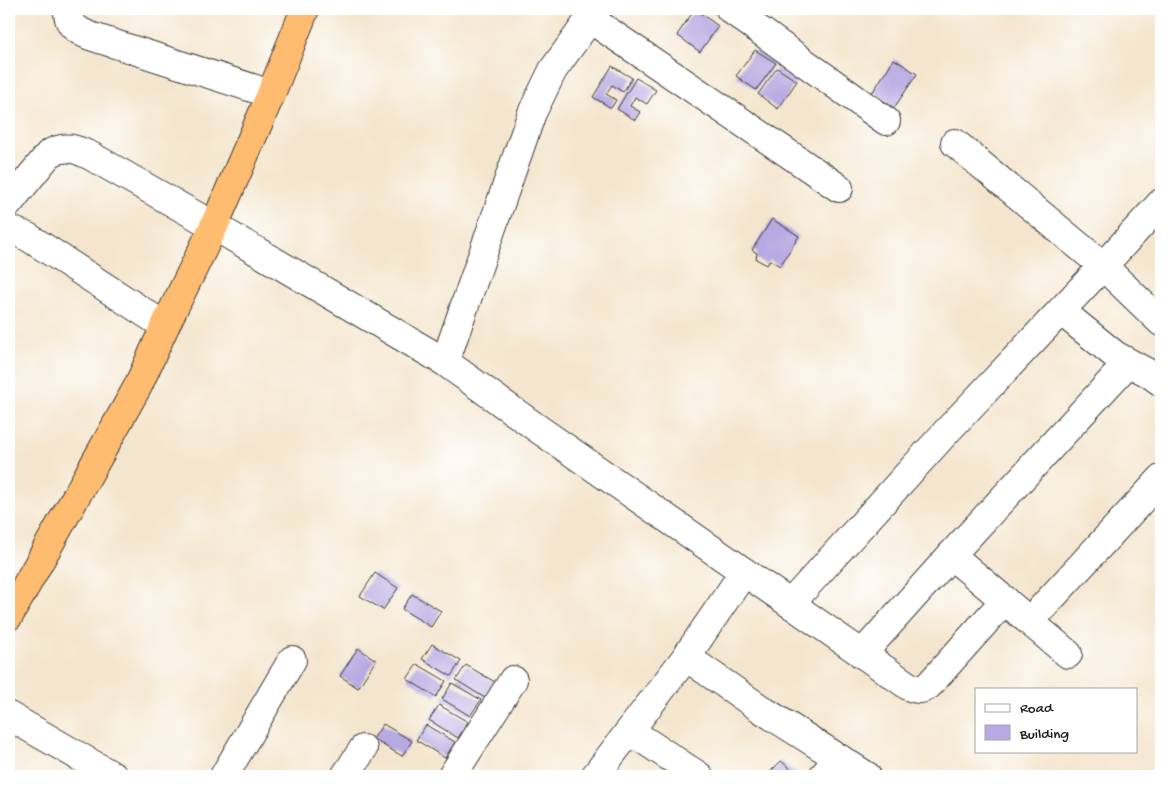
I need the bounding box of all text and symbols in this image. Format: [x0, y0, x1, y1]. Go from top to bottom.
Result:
legend [975, 688, 1138, 752]
text: Road [1020, 700, 1054, 718]
text: Building [1019, 726, 1069, 744]

